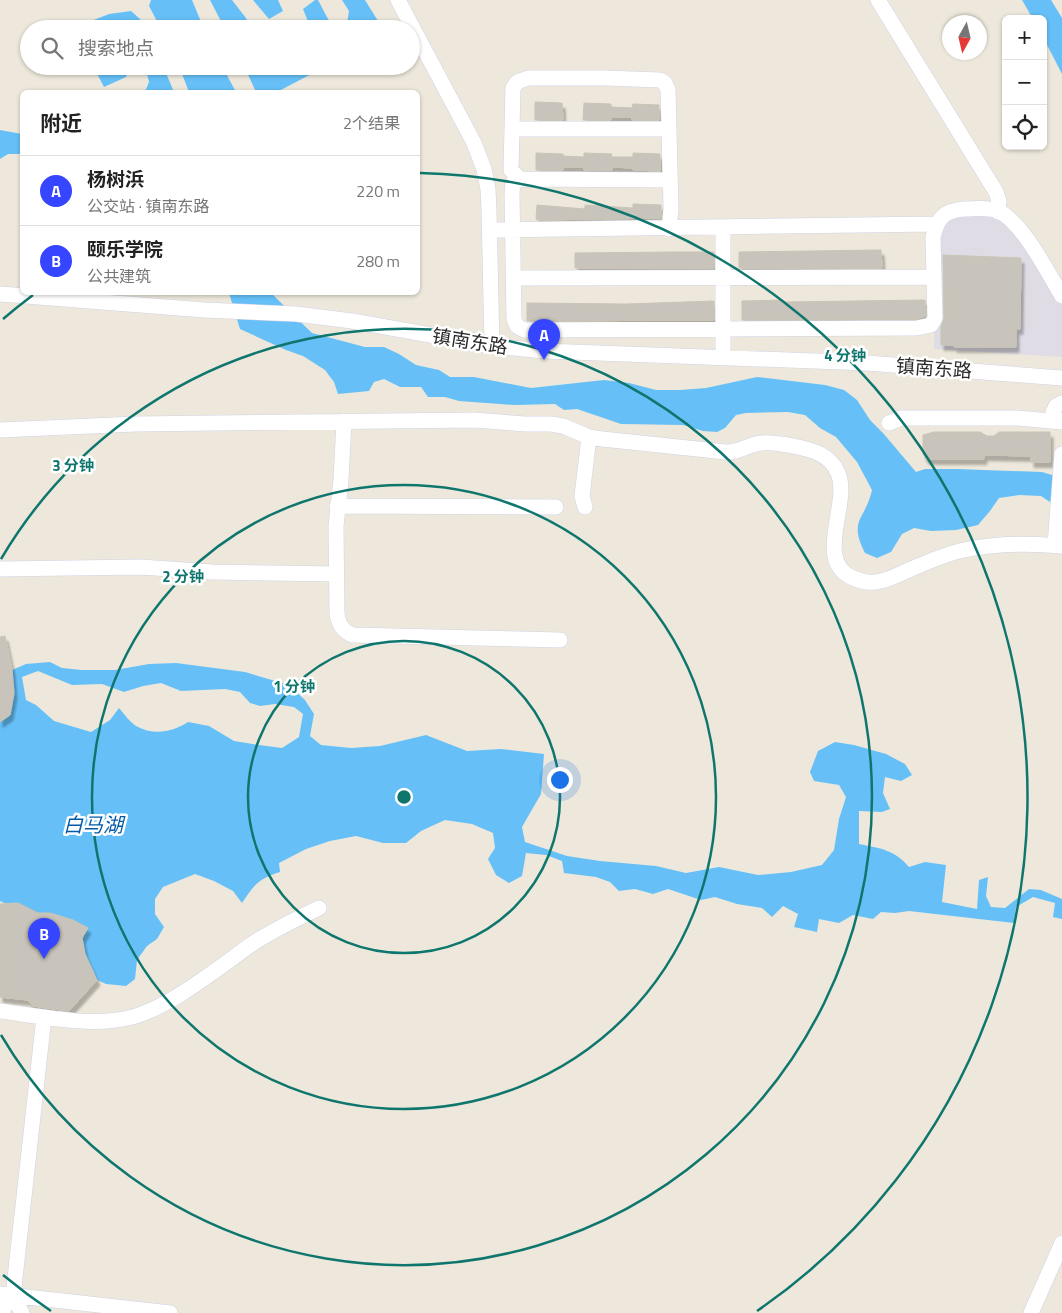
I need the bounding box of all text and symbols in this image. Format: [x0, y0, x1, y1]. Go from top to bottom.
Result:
north arrow [942, 15, 987, 60]
map controls [1002, 15, 1047, 150]
button: + [1002, 15, 1047, 60]
search box [20, 20, 420, 75]
text: 搜索地点 [78, 33, 154, 62]
icon: search [38, 34, 66, 62]
button: − [1002, 60, 1047, 105]
button: locate [1002, 105, 1047, 150]
text: 附近 [40, 107, 82, 139]
text: 2个结果 [343, 111, 400, 135]
text: 杨树浜 [87, 164, 144, 193]
text: A [51, 179, 61, 203]
text: 220 m [356, 179, 400, 203]
text: 公交站 · 镇南东路 [87, 194, 210, 218]
text: 颐乐学院 [87, 234, 163, 263]
text: B [51, 249, 61, 273]
text: 280 m [356, 249, 400, 273]
text: 公共建筑 [87, 264, 151, 288]
pin: A [528, 319, 560, 360]
street label: 镇南东路 [430, 320, 510, 361]
text: 4 分钟 [824, 344, 866, 367]
street label: 镇南东路 [895, 350, 973, 385]
text: 3 分钟 [52, 454, 94, 477]
text: 2 分钟 [162, 565, 204, 588]
text: 1 分钟 [273, 675, 315, 698]
your location [547, 767, 573, 793]
centre of rings [395, 788, 413, 806]
water label: 白马湖 [63, 809, 126, 840]
pin: B [28, 918, 60, 959]

